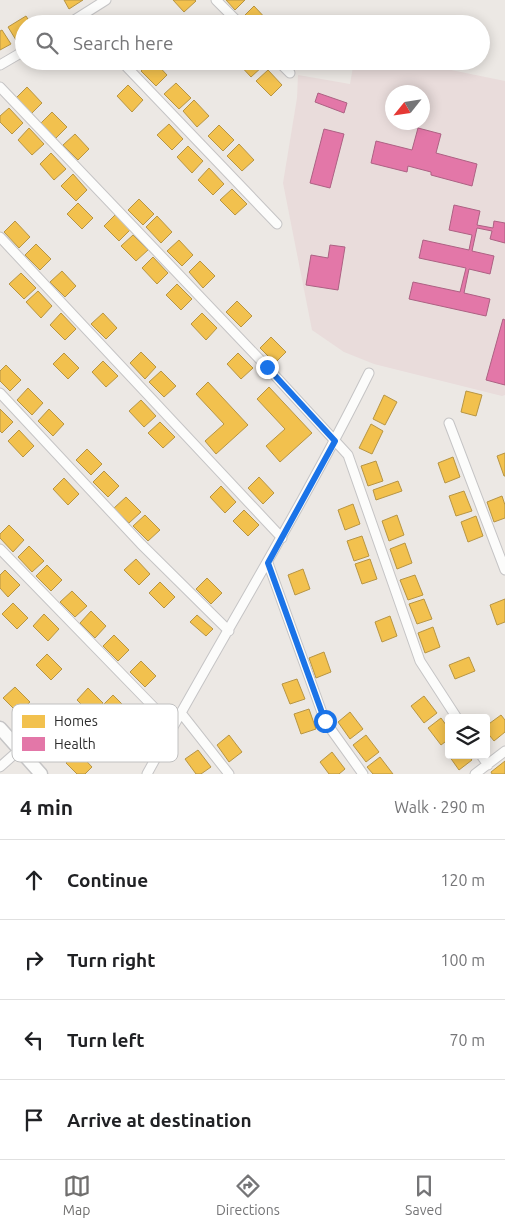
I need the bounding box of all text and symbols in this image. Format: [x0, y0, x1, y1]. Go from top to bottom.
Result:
search box [15, 15, 490, 70]
icon: search [33, 29, 61, 57]
text: Search here [73, 32, 173, 54]
north arrow [385, 85, 430, 130]
route end [256, 356, 279, 379]
legend [12, 704, 178, 762]
route start [314, 710, 337, 733]
text: Homes [54, 713, 98, 729]
map controls [445, 714, 490, 759]
button: layers [445, 714, 490, 759]
text: Health [54, 736, 96, 752]
text: 4 min [20, 795, 73, 819]
text: Walk · 290 m [394, 798, 485, 816]
icon: ahead [20, 866, 48, 894]
text: Continue [67, 869, 148, 891]
text: 120 m [440, 871, 485, 889]
icon: right [20, 946, 48, 974]
text: Turn right [67, 949, 155, 971]
text: 100 m [440, 951, 485, 969]
icon: left [20, 1026, 48, 1054]
text: Turn left [67, 1029, 145, 1051]
text: 70 m [449, 1031, 485, 1049]
icon: arrive [20, 1106, 48, 1134]
text: Arrive at destination [67, 1109, 252, 1131]
tab: Map [63, 1172, 91, 1218]
tab: Directions [216, 1172, 280, 1218]
tab: Saved [405, 1172, 442, 1218]

